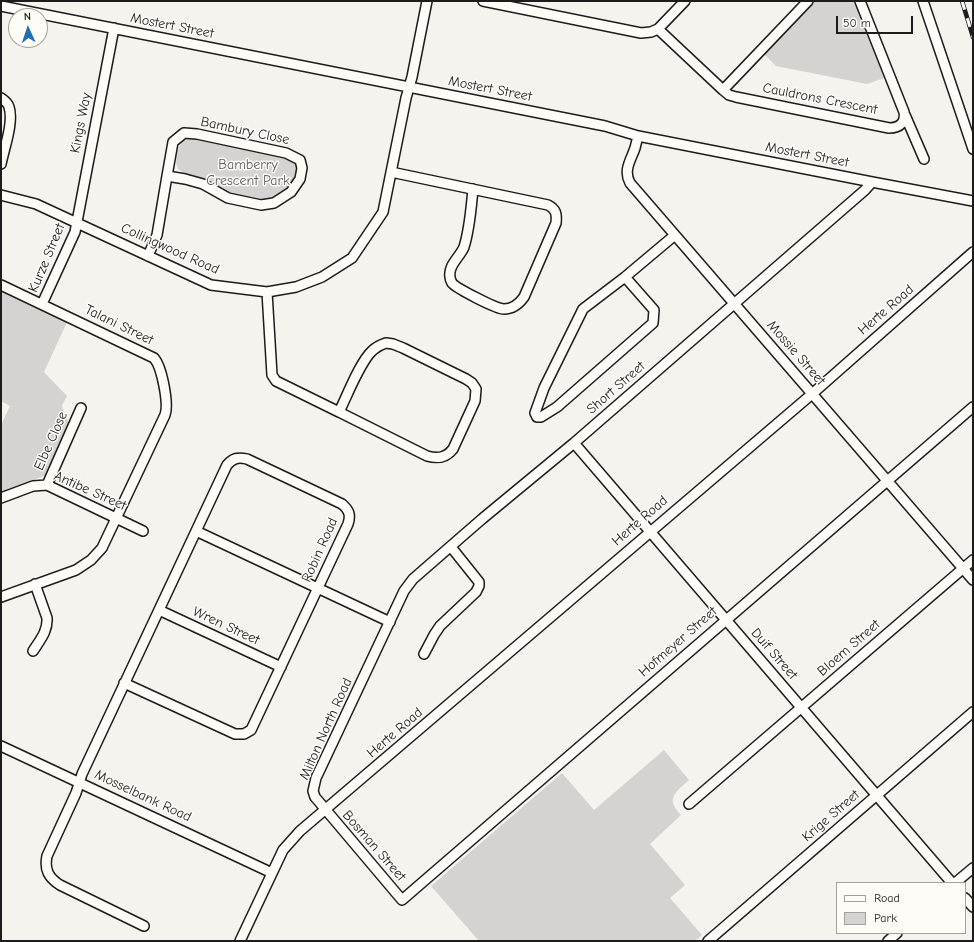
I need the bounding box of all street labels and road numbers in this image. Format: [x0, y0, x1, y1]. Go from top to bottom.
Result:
street label: Mostert Street [129, 10, 215, 42]
street label: Mostert Street [447, 73, 533, 105]
street label: Cauldrons Crescent [761, 80, 879, 118]
street label: Kings Way [67, 91, 95, 155]
street label: Bambury Close [199, 113, 291, 149]
street label: Mostert Street [764, 139, 850, 171]
street label: Collingwood Road [118, 220, 222, 278]
street label: Kurze Street [25, 221, 69, 295]
street label: Herte Road [855, 281, 917, 339]
street label: Talani Street [82, 301, 156, 349]
street label: Mossie Street [763, 317, 829, 389]
street label: Short Street [583, 358, 649, 418]
street label: Elbe Close [31, 409, 71, 473]
street label: Antibe Street [51, 468, 129, 514]
street label: Herte Road [609, 492, 671, 550]
street label: Robin Road [298, 515, 342, 585]
street label: Wren Street [190, 603, 262, 649]
street label: Hofmeyer Street [635, 603, 721, 681]
street label: Bloem Street [814, 616, 884, 680]
street label: Duif Street [747, 625, 801, 683]
street label: Milton North Road [296, 675, 356, 783]
street label: Herte Road [364, 704, 426, 762]
street label: Mosselbank Road [92, 766, 194, 826]
street label: Krige Street [799, 786, 863, 846]
street label: Bosman Street [339, 807, 409, 885]

